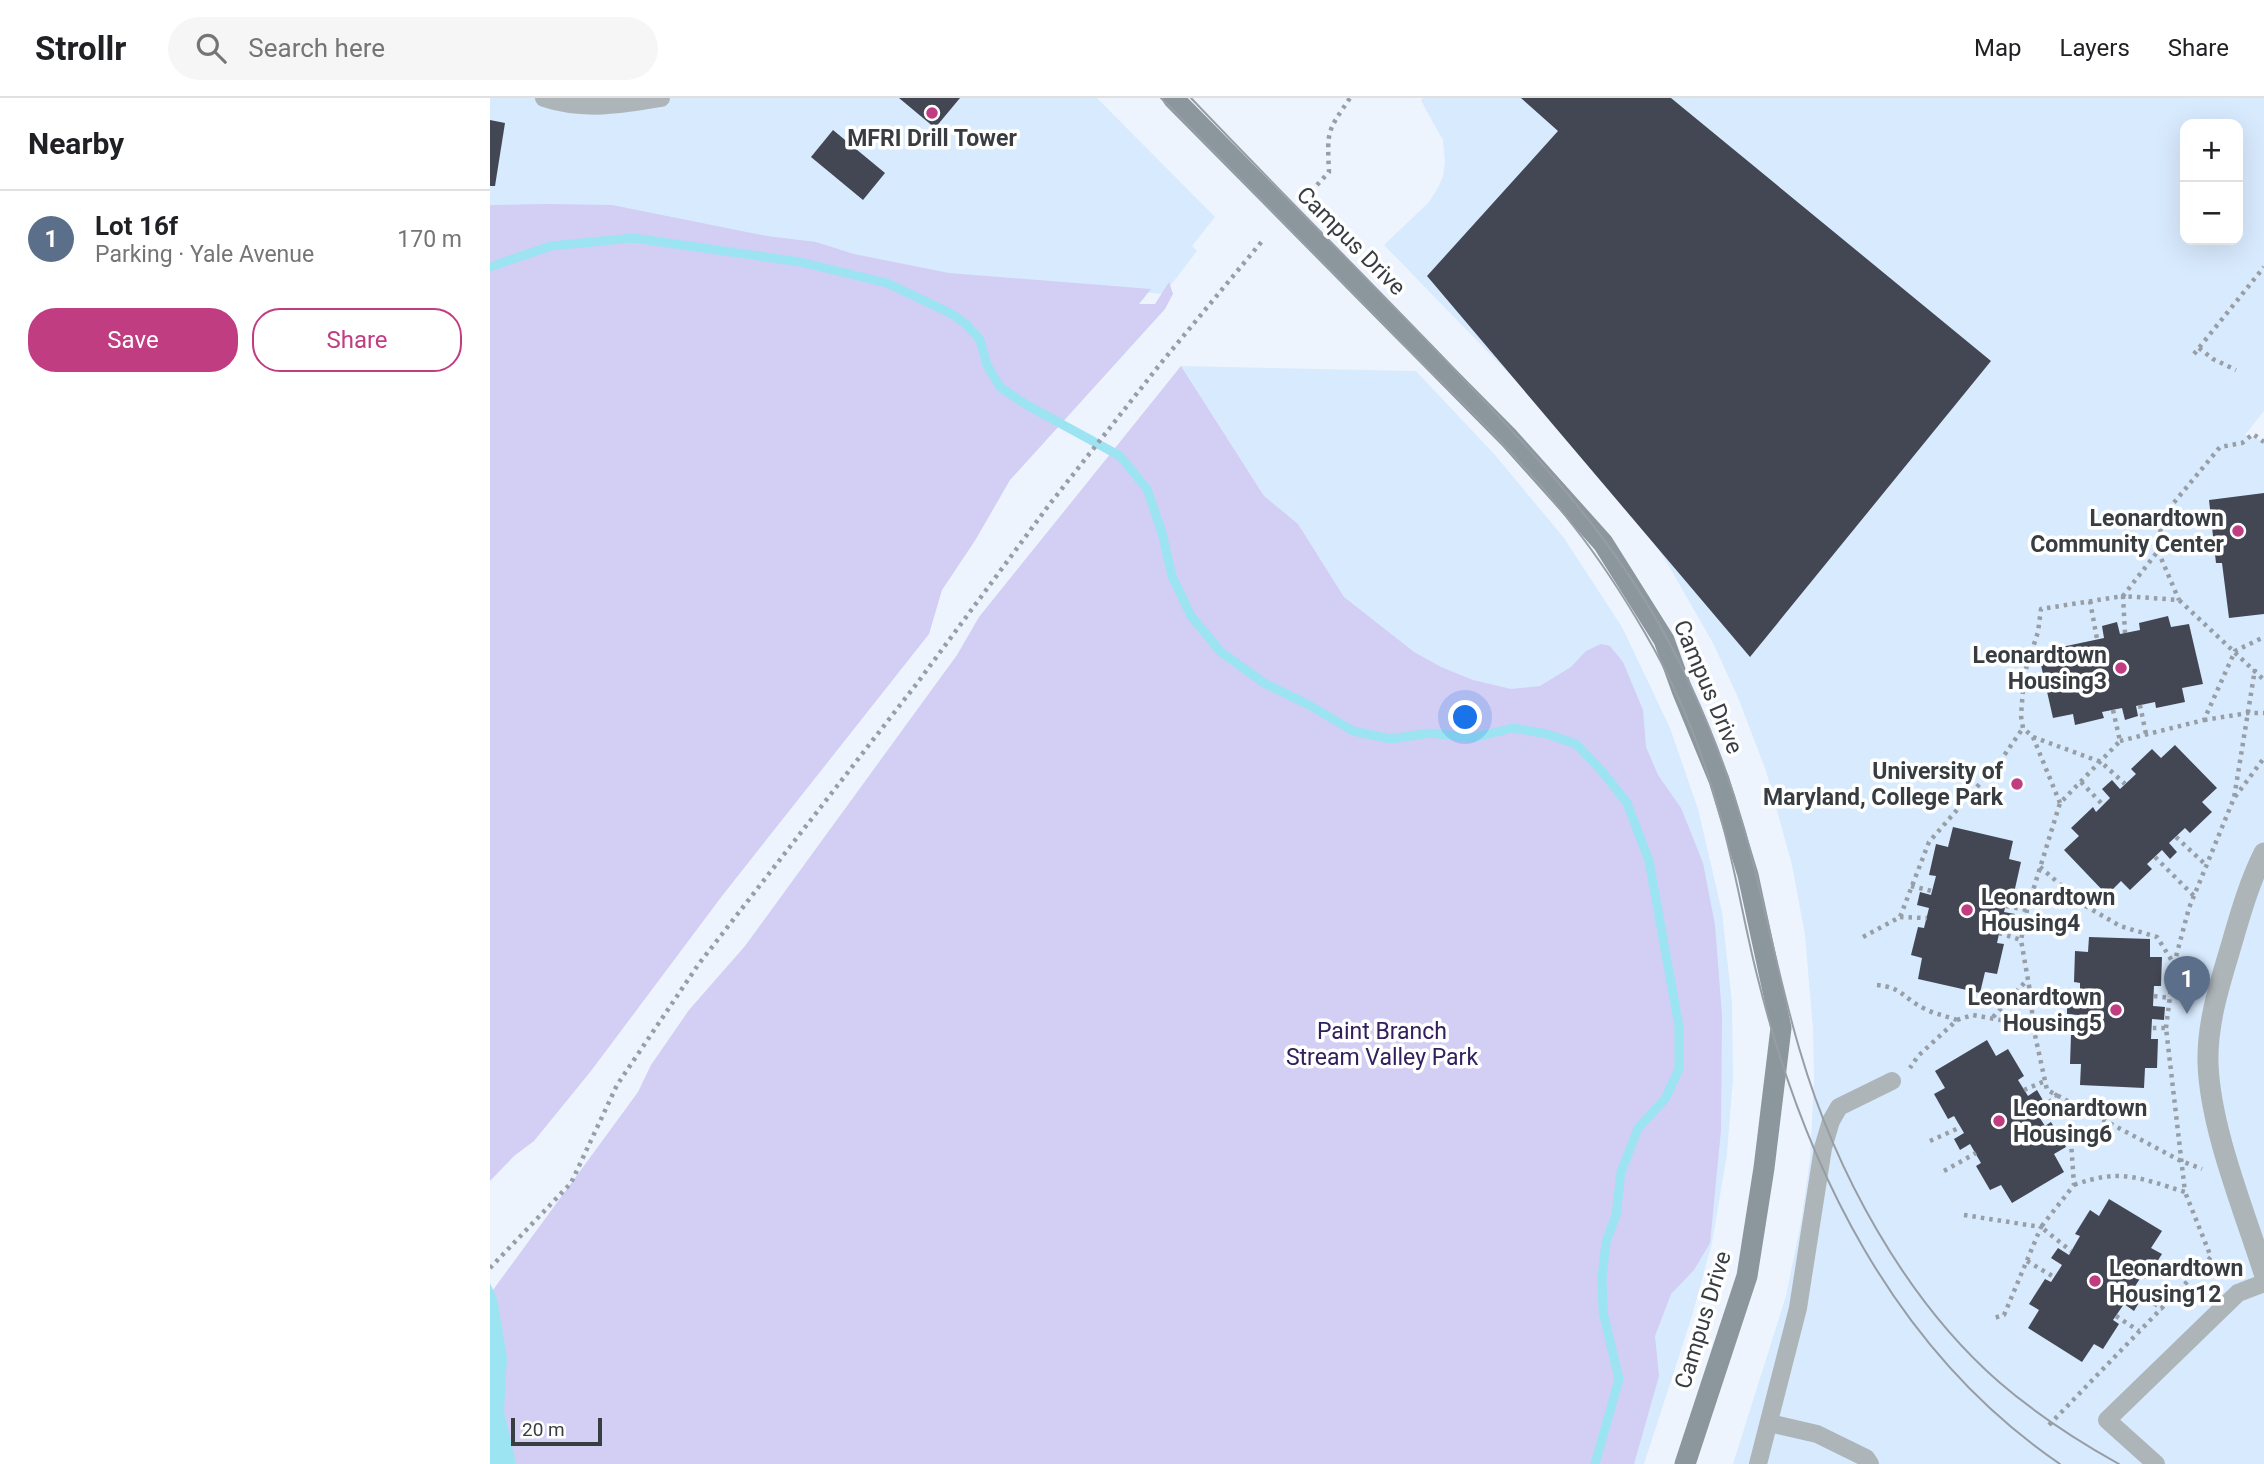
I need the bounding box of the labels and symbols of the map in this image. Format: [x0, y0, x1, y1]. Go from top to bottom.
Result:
marker: MFRI Drill Tower [924, 105, 940, 121]
place label: MFRI Drill Tower [847, 125, 1017, 152]
street label: Campus Drive [1291, 181, 1411, 301]
place label: Leonardtown Community Center [2030, 505, 2225, 558]
marker: Leonardtown Community Center [2230, 523, 2246, 539]
street label: Campus Drive [1668, 616, 1748, 758]
place label: Leonardtown Housing3 [1973, 642, 2107, 695]
marker: Leonardtown Housing3 [2113, 660, 2129, 676]
your location [1448, 700, 1482, 734]
place label: University of Maryland, College Park [1763, 758, 2004, 811]
marker: University of Maryland, College Park [2009, 776, 2025, 792]
place label: Leonardtown Housing4 [1981, 884, 2115, 937]
marker: Leonardtown Housing4 [1959, 902, 1975, 918]
pin: 1 [2164, 956, 2210, 1014]
place label: Leonardtown Housing5 [1968, 984, 2102, 1037]
marker: Leonardtown Housing5 [2108, 1002, 2124, 1018]
park label: Paint Branch Stream Valley Park [1286, 1018, 1478, 1071]
place label: Leonardtown Housing6 [2013, 1095, 2147, 1148]
marker: Leonardtown Housing6 [1991, 1113, 2007, 1129]
street label: Campus Drive [1669, 1248, 1737, 1392]
place label: Leonardtown Housing12 [2109, 1255, 2243, 1308]
marker: Leonardtown Housing12 [2087, 1273, 2103, 1289]
scale bar [511, 1415, 602, 1447]

